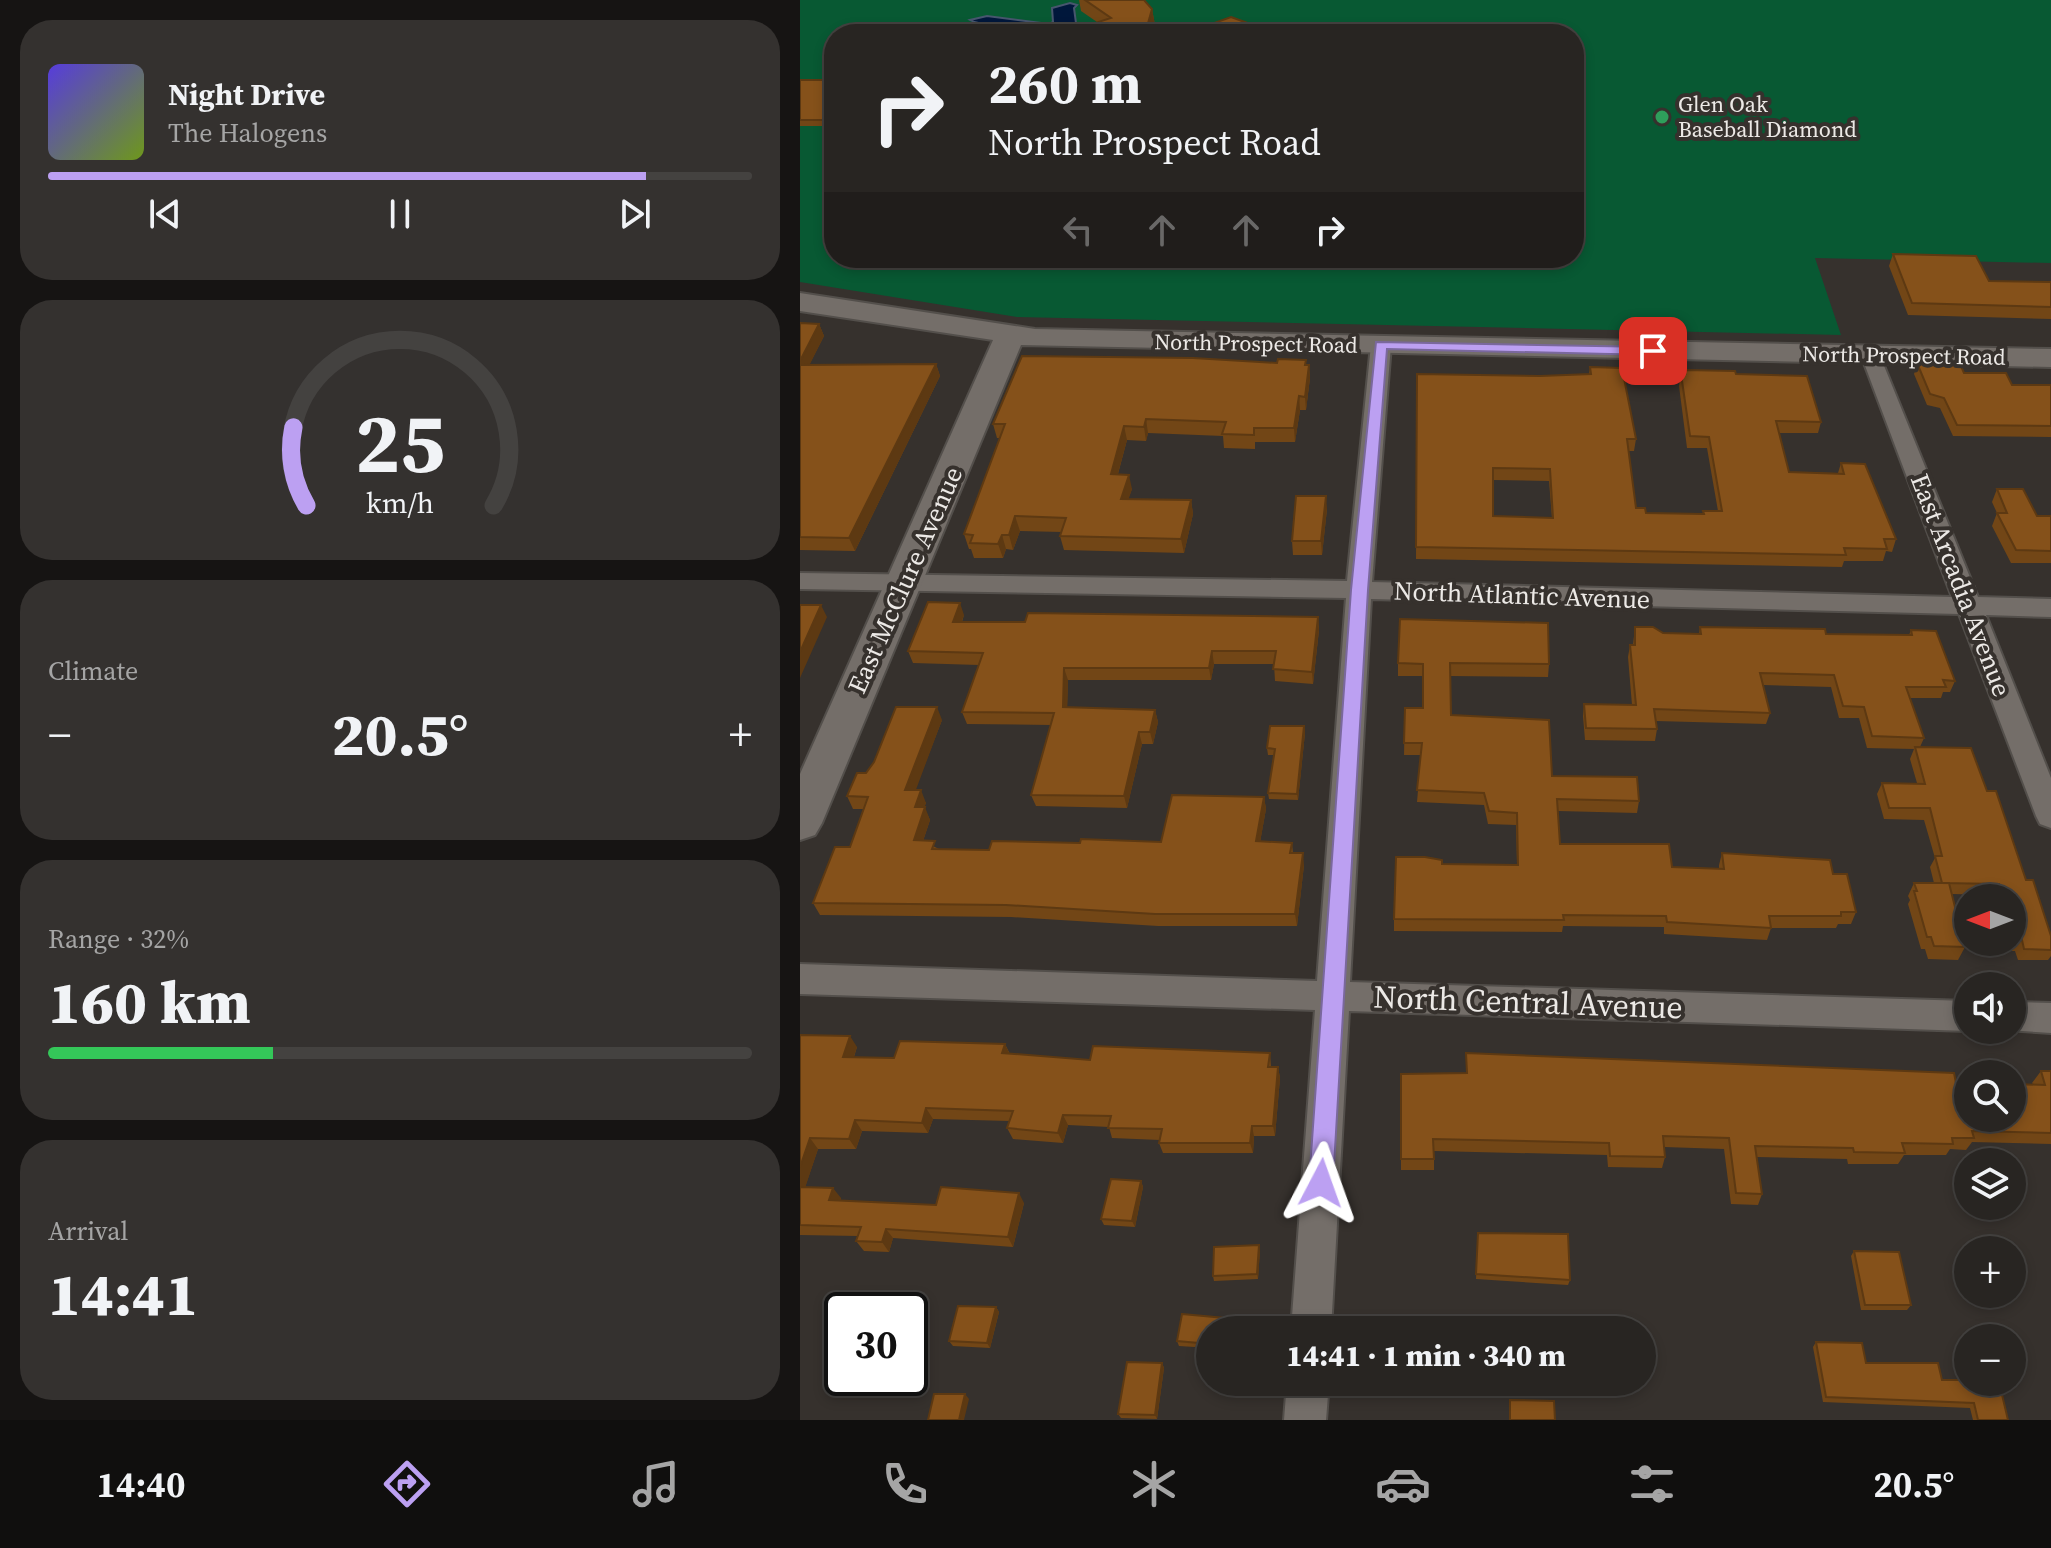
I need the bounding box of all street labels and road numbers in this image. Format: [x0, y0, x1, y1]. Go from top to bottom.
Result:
street label: North Prospect Road [1154, 326, 1358, 360]
street label: North Prospect Road [1802, 338, 2006, 372]
street label: East McClure Avenue [839, 461, 971, 699]
street label: East Arcadia Avenue [1902, 468, 2020, 702]
street label: North Atlantic Avenue [1393, 573, 1651, 617]
street label: North Central Avenue [1373, 975, 1683, 1029]

